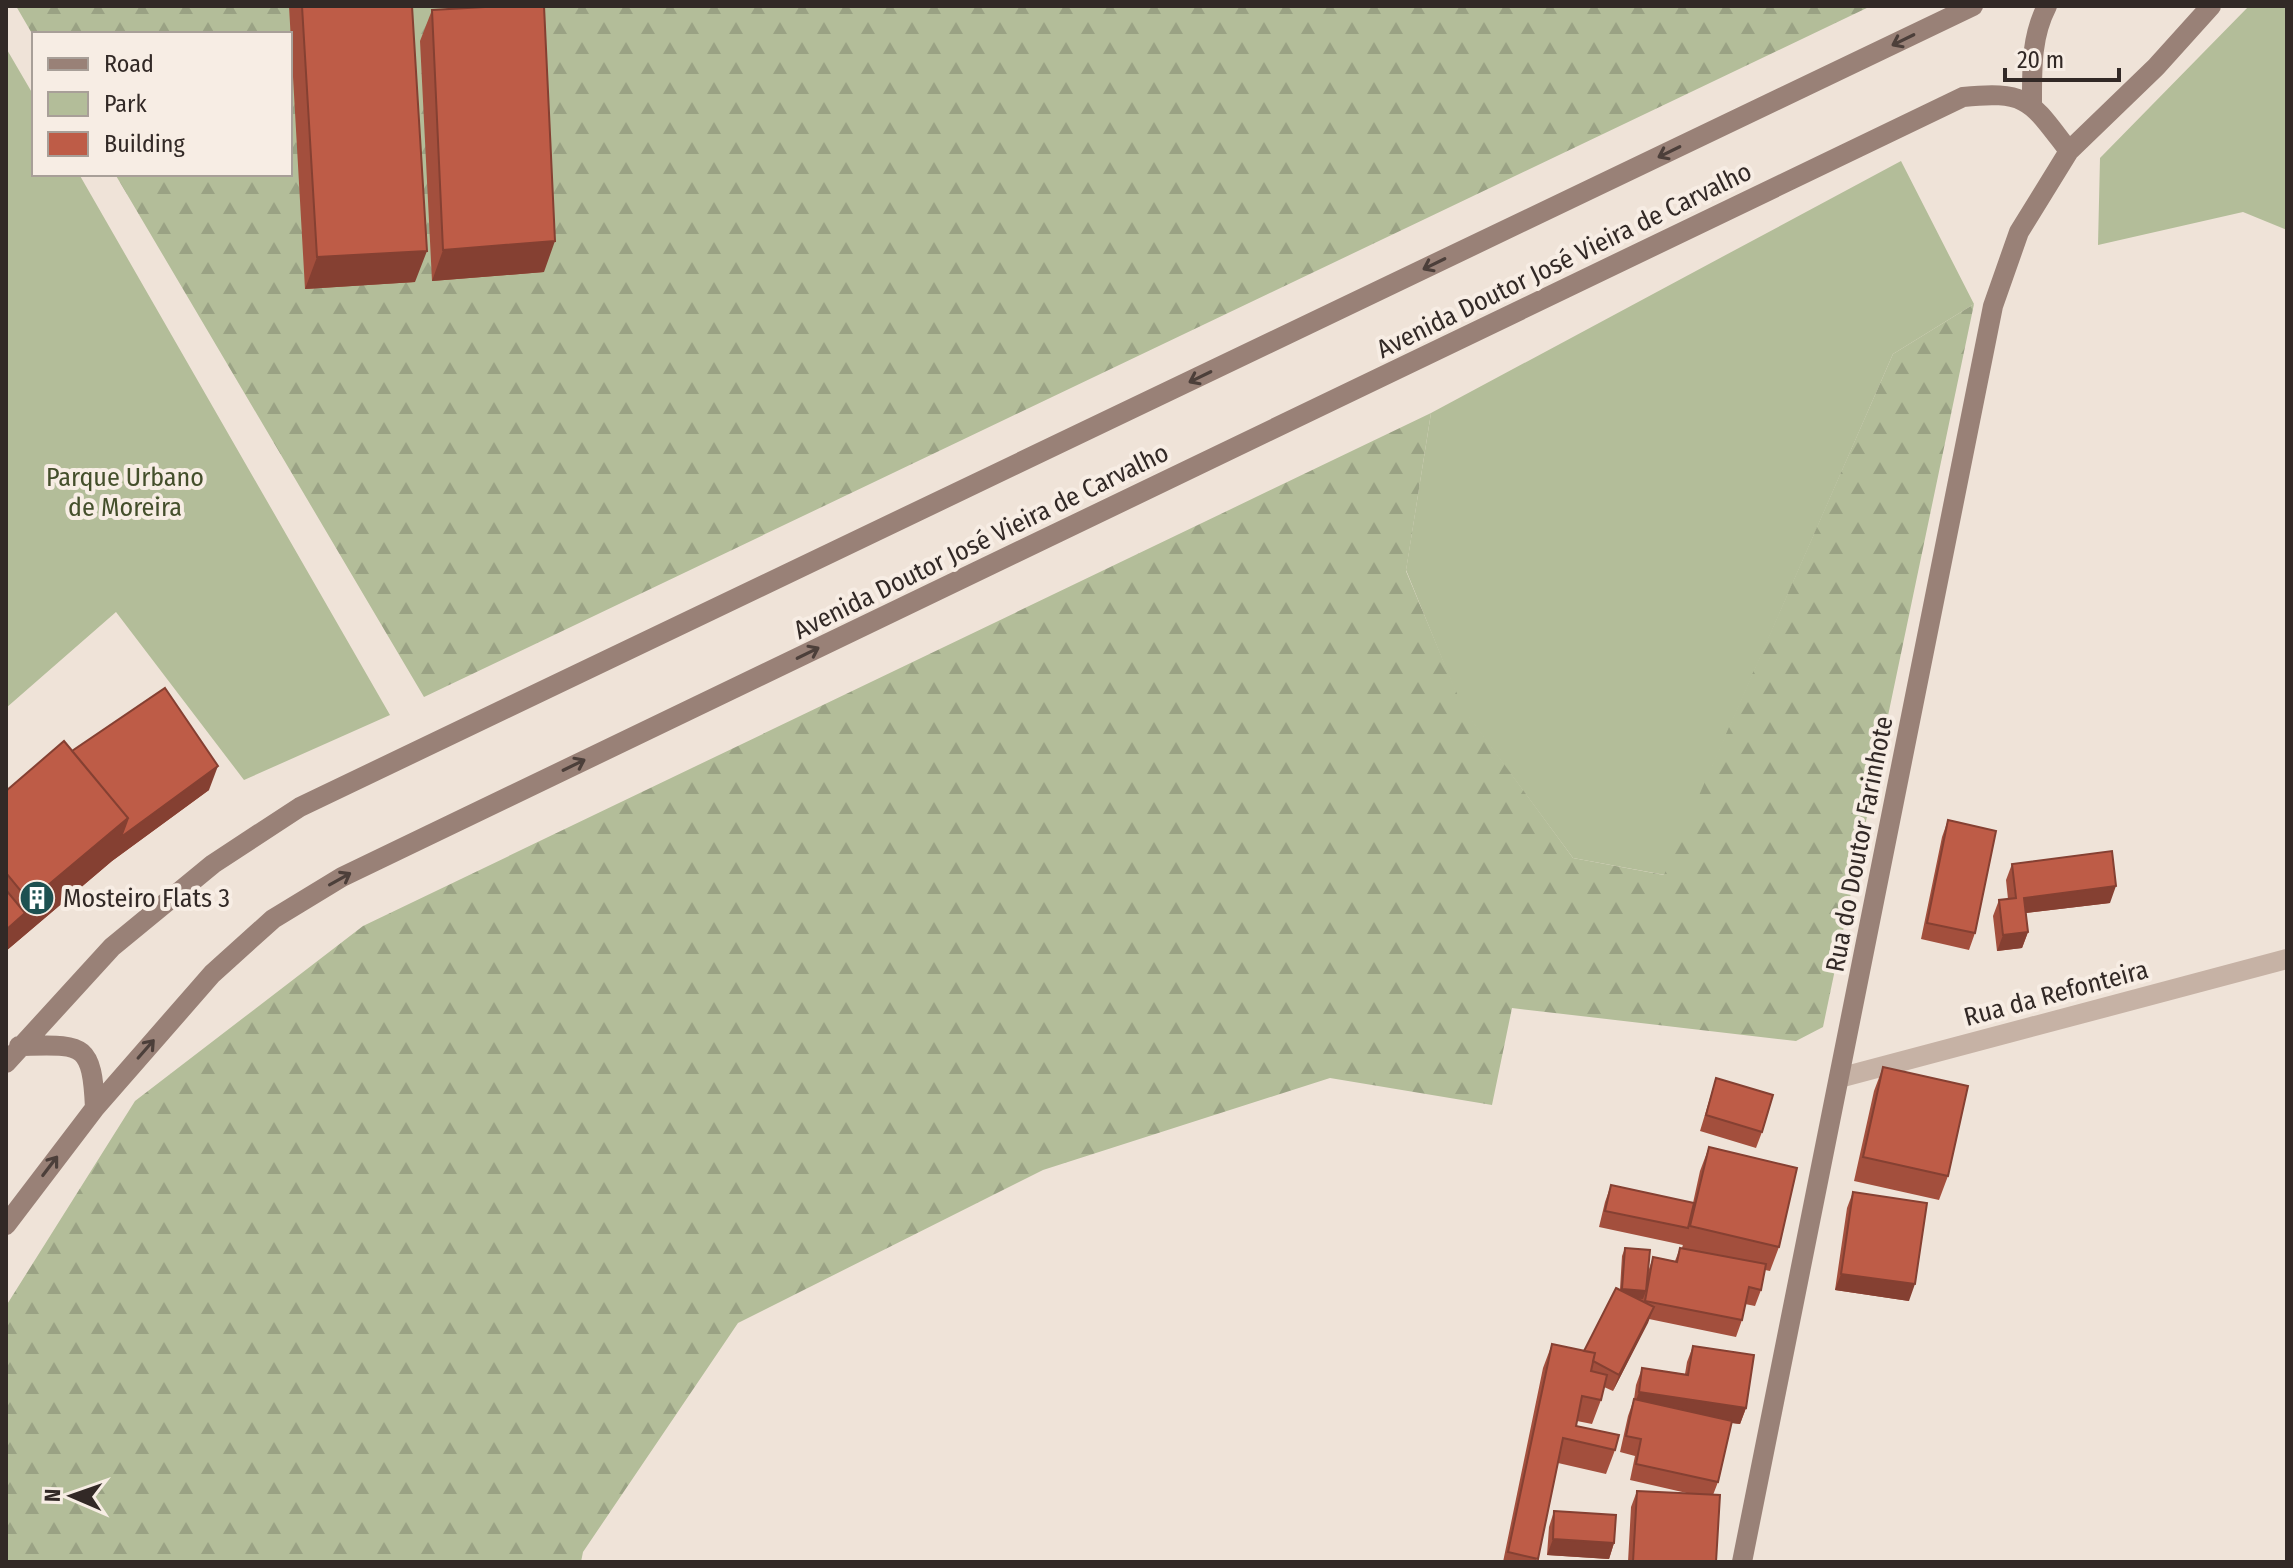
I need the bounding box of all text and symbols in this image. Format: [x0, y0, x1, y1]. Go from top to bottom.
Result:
legend [32, 32, 292, 176]
scale bar [2005, 32, 2119, 82]
one-way arrow [1891, 33, 1915, 48]
text: 20 m [2017, 46, 2064, 74]
text: Road [104, 50, 154, 78]
text: Park [104, 90, 147, 118]
text: Building [104, 130, 186, 158]
one-way arrow [1657, 145, 1681, 160]
street label: Avenida Doutor José Vieira de Carvalho [1372, 156, 1757, 365]
one-way arrow [1422, 257, 1446, 272]
one-way arrow [1188, 370, 1212, 385]
street label: Avenida Doutor José Vieira de Carvalho [789, 437, 1174, 646]
park label: Parque Urbano de Moreira [46, 462, 204, 523]
one-way arrow [796, 645, 820, 660]
street label: Rua do Doutor Farinhote [1819, 714, 1900, 975]
one-way arrow [562, 757, 585, 772]
one-way arrow [328, 871, 351, 887]
building icon: Mosteiro Flats 3 [18, 879, 56, 917]
place label: Mosteiro Flats 3 [63, 883, 230, 914]
street label: Rua da Refonteira [1961, 954, 2152, 1033]
one-way arrow [137, 1039, 155, 1059]
one-way arrow [42, 1156, 59, 1177]
north arrow [32, 1456, 112, 1536]
text: N [39, 1488, 66, 1502]

